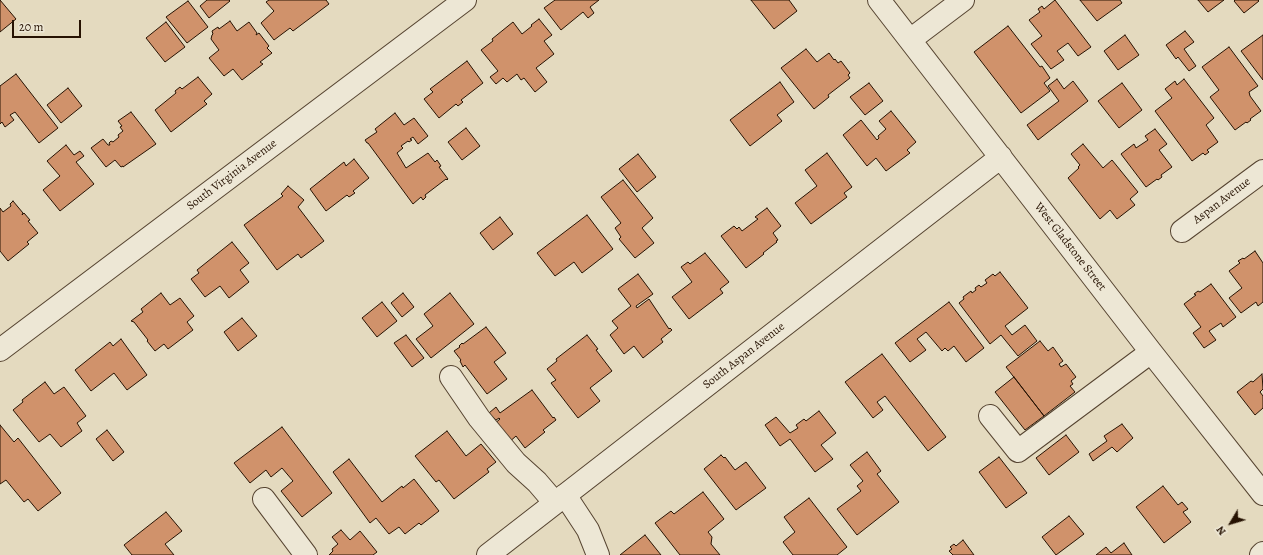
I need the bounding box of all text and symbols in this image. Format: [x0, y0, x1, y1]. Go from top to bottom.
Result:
scale bar [14, 12, 83, 38]
text: 20 m [19, 19, 43, 35]
street label: South Virginia Avenue [184, 136, 280, 214]
street label: Aspan Avenue [1190, 175, 1254, 227]
street label: West Gladstone Street [1031, 200, 1109, 294]
street label: South Aspan Avenue [700, 320, 788, 392]
north arrow [1211, 503, 1251, 543]
text: N [1213, 523, 1230, 538]

